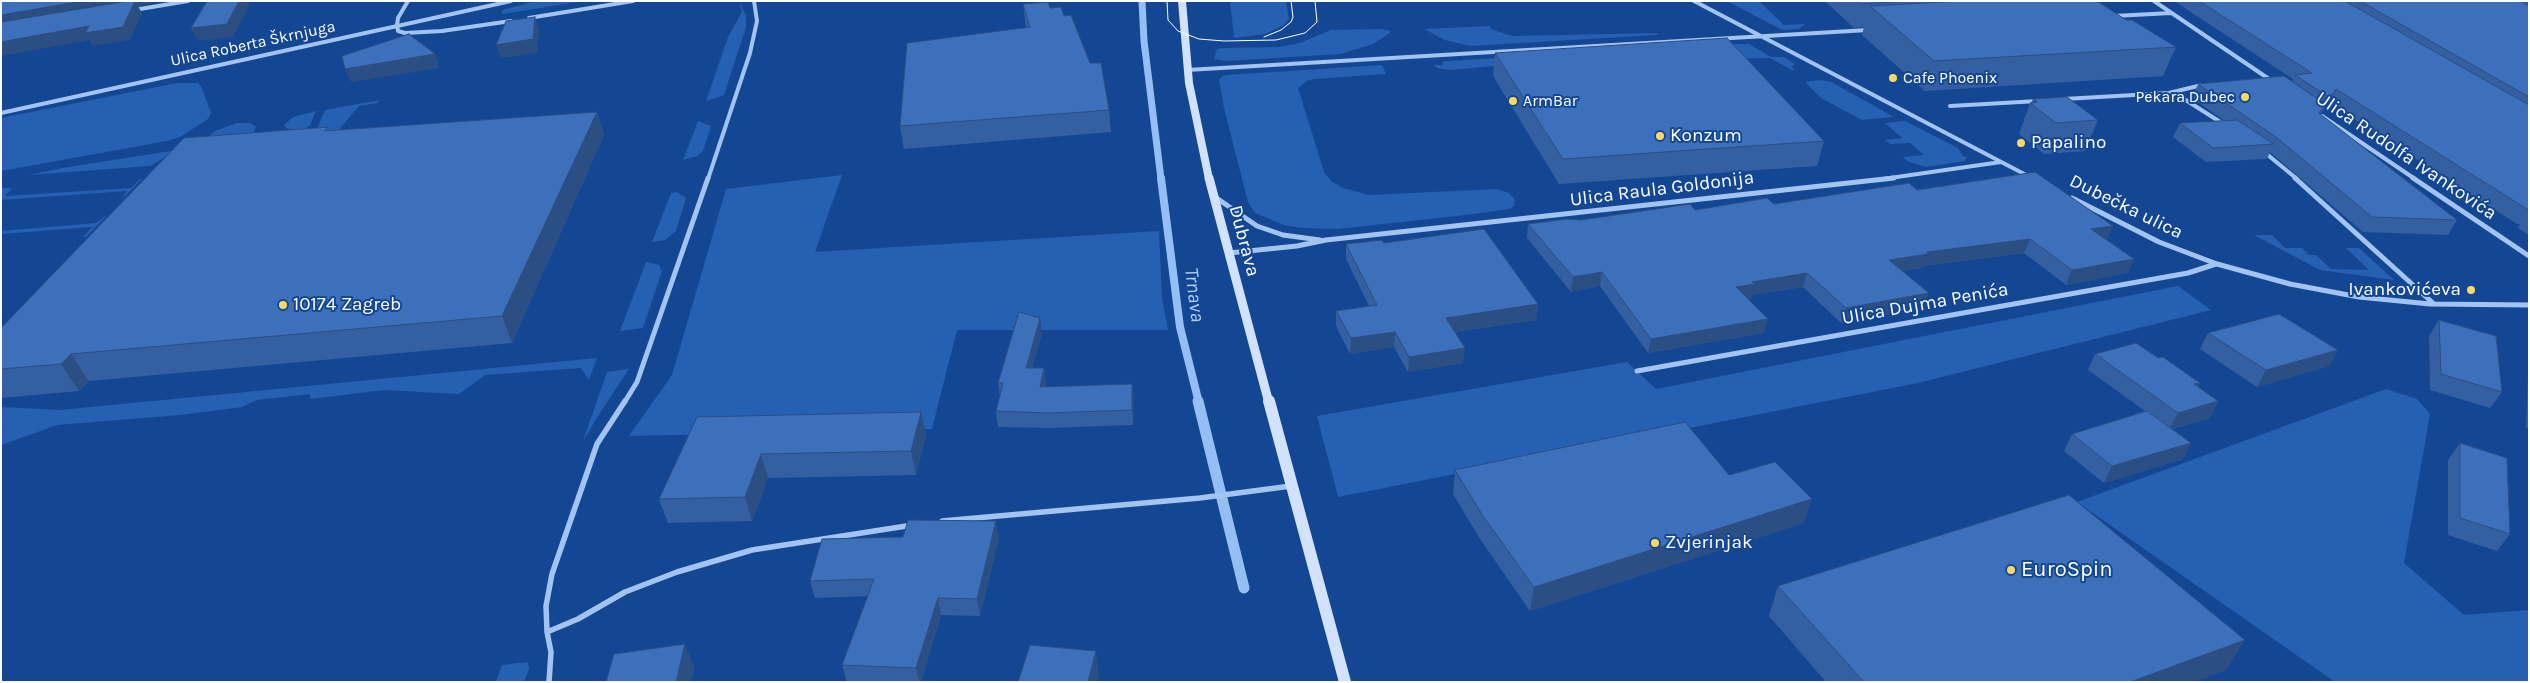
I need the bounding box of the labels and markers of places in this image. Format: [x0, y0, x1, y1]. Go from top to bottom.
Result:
place label: Cafe Phoenix [1903, 68, 1997, 88]
marker: Cafe Phoenix [1887, 72, 1899, 84]
place label: Pekara Dubec [2136, 87, 2235, 107]
place label: ArmBar [1523, 91, 1577, 111]
marker: Pekara Dubec [2239, 91, 2251, 103]
marker: ArmBar [1507, 95, 1519, 107]
place label: Konzum [1670, 125, 1742, 147]
marker: Konzum [1654, 130, 1666, 142]
place label: Papalino [2031, 132, 2106, 154]
marker: Papalino [2015, 137, 2027, 149]
place label: Ivankovićeva [2348, 279, 2461, 301]
marker: Ivankovićeva [2465, 284, 2477, 296]
place label: 10174 Zagreb [293, 294, 401, 316]
marker: 10174 Zagreb [277, 299, 289, 311]
place label: Zvjerinjak [1665, 532, 1753, 554]
marker: Zvjerinjak [1649, 537, 1661, 549]
place label: EuroSpin [2021, 557, 2113, 583]
marker: EuroSpin [2005, 564, 2017, 576]

